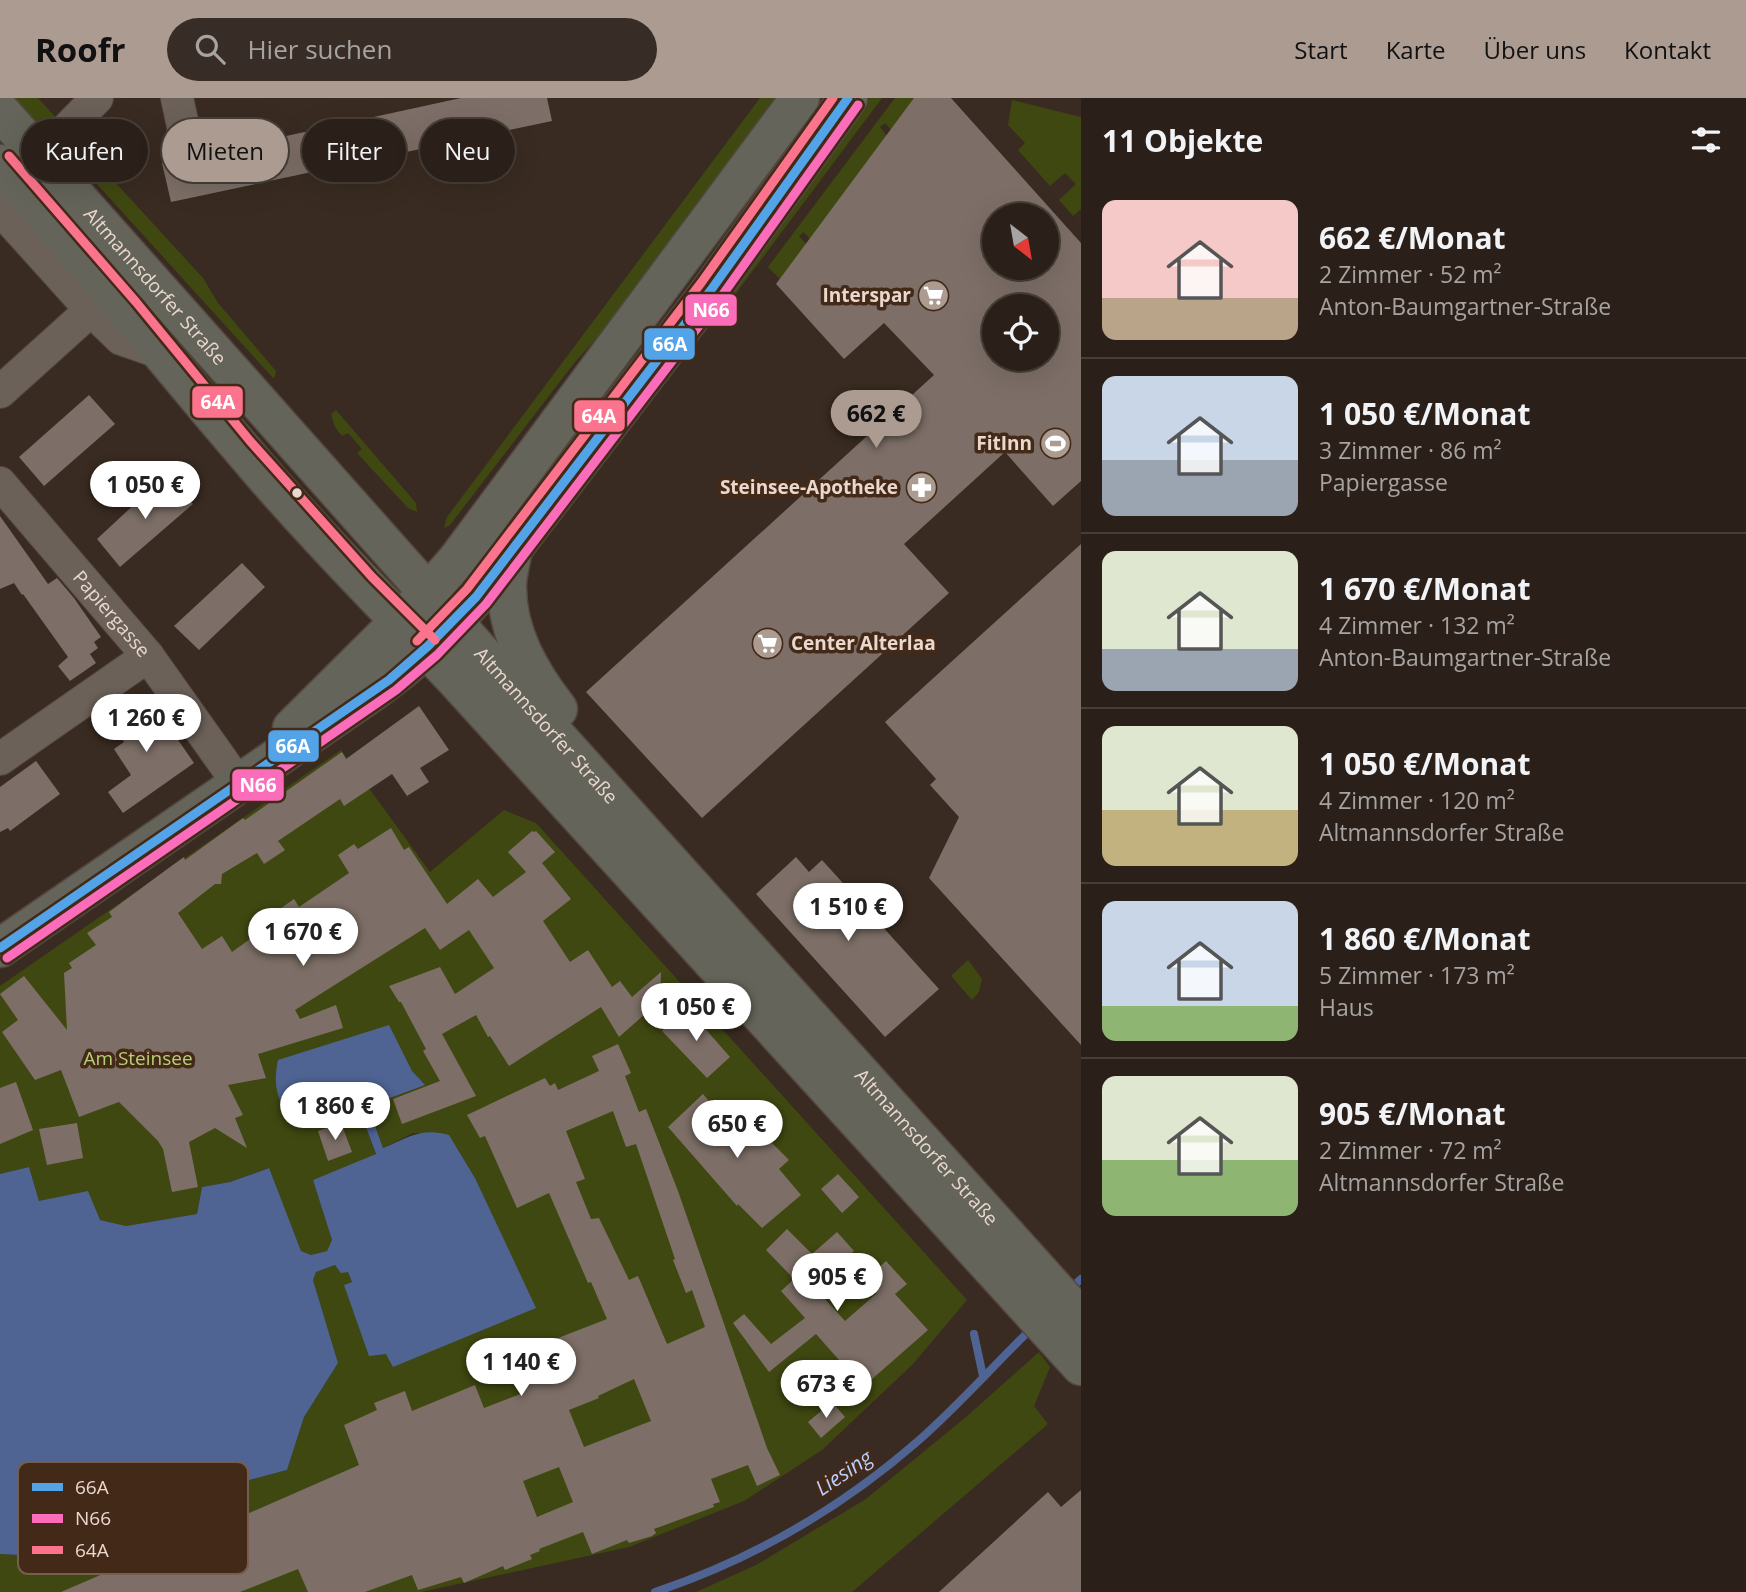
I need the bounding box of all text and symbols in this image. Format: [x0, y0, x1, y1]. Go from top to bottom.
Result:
search box [167, 18, 657, 81]
text: Roofr [35, 27, 125, 72]
icon: search [191, 30, 229, 68]
text: Hier suchen [247, 31, 392, 67]
text: Start [1294, 33, 1348, 66]
text: Karte [1386, 33, 1446, 66]
text: Über uns [1484, 33, 1586, 66]
text: Kontakt [1624, 33, 1711, 66]
chip: Kaufen [21, 119, 148, 182]
chip: Mieten [162, 119, 288, 182]
chip: Filter [302, 119, 406, 182]
chip: Neu [420, 119, 515, 182]
text: 11 Objekte [1102, 120, 1263, 161]
icon: filters [1687, 121, 1725, 159]
street label: Altmannsdorfer Straße [78, 202, 232, 370]
north arrow [982, 203, 1059, 280]
map controls [982, 203, 1059, 371]
text: 662 €/Monat [1319, 217, 1506, 258]
icon: home [1158, 228, 1242, 312]
text: 2 Zimmer · 52 m² [1319, 258, 1502, 290]
supermarket icon: Interspar [917, 278, 951, 312]
place label: Interspar [823, 282, 911, 308]
text: Anton-Baumgartner-Straße [1319, 290, 1611, 322]
line badge: N66 [684, 293, 738, 327]
button: locate [982, 294, 1059, 371]
text: N66 [692, 297, 730, 323]
line badge: 66A [643, 327, 696, 361]
text: 66A [653, 331, 688, 357]
line badge: 64A [191, 385, 244, 419]
text: 64A [201, 389, 236, 415]
pin: 662 € [827, 390, 925, 450]
text: 1 050 €/Monat [1319, 393, 1530, 434]
text: 662 € [847, 397, 905, 429]
line badge: 64A [573, 399, 626, 433]
text: 64A [582, 403, 617, 429]
icon: home [1158, 404, 1242, 488]
sports icon: FitInn [1038, 426, 1072, 460]
place label: FitInn [976, 430, 1032, 456]
text: 3 Zimmer · 86 m² [1319, 434, 1502, 466]
pin: 1 050 € [80, 462, 210, 521]
text: Papiergasse [1319, 466, 1448, 498]
text: 1 050 € [106, 468, 184, 500]
pharmacy icon: Steinsee-Apotheke [904, 470, 938, 504]
place label: Steinsee-Apotheke [720, 474, 898, 500]
unlabelled marker [290, 486, 304, 500]
street label: Papiergasse [67, 565, 156, 663]
text: 1 670 €/Monat [1319, 568, 1530, 609]
icon: home [1158, 579, 1242, 663]
text: 4 Zimmer · 132 m² [1319, 609, 1515, 641]
supermarket icon: Center Alterlaa [751, 626, 785, 660]
place label: Center Alterlaa [791, 630, 936, 656]
street label: Altmannsdorfer Straße [469, 641, 624, 809]
text: Anton-Baumgartner-Straße [1319, 641, 1611, 673]
pin: 1 260 € [81, 694, 211, 754]
text: 1 260 € [107, 701, 185, 733]
line badge: 66A [267, 729, 320, 763]
text: 66A [276, 733, 311, 759]
text: 1 050 €/Monat [1319, 743, 1530, 784]
icon: home [1158, 754, 1242, 838]
line badge: N66 [231, 768, 285, 802]
text: N66 [239, 772, 277, 798]
text: 4 Zimmer · 120 m² [1319, 784, 1515, 816]
text: Altmannsdorfer Straße [1319, 816, 1564, 848]
pin: 1 510 € [783, 884, 913, 943]
text: 1 510 € [809, 890, 887, 922]
pin: 1 670 € [238, 908, 368, 968]
text: 1 670 € [264, 915, 342, 947]
text: 1 860 €/Monat [1319, 918, 1530, 959]
icon: home [1158, 929, 1242, 1013]
text: 5 Zimmer · 173 m² [1319, 959, 1515, 991]
pin: 1 050 € [631, 984, 761, 1043]
text: 1 050 € [657, 990, 735, 1022]
text: Haus [1319, 991, 1374, 1023]
park label: Am Steinsee [83, 1045, 193, 1071]
street label: Altmannsdorfer Straße [849, 1063, 1004, 1231]
pin: 1 860 € [270, 1082, 400, 1142]
text: 1 860 € [296, 1089, 374, 1121]
text: 905 €/Monat [1319, 1093, 1506, 1134]
pin: 650 € [688, 1100, 786, 1160]
icon: home [1158, 1104, 1242, 1188]
text: 650 € [708, 1107, 766, 1139]
text: 2 Zimmer · 72 m² [1319, 1134, 1502, 1166]
text: Altmannsdorfer Straße [1319, 1166, 1564, 1198]
pin: 905 € [788, 1254, 886, 1313]
text: 905 € [808, 1260, 866, 1292]
pin: 1 140 € [456, 1338, 586, 1398]
text: 1 140 € [482, 1345, 560, 1377]
pin: 673 € [777, 1360, 875, 1420]
text: 673 € [797, 1367, 855, 1399]
water label: Liesing [809, 1442, 878, 1501]
legend [18, 1462, 248, 1574]
text: 66A [75, 1474, 109, 1500]
text: N66 [75, 1505, 111, 1531]
text: 64A [75, 1537, 109, 1563]

